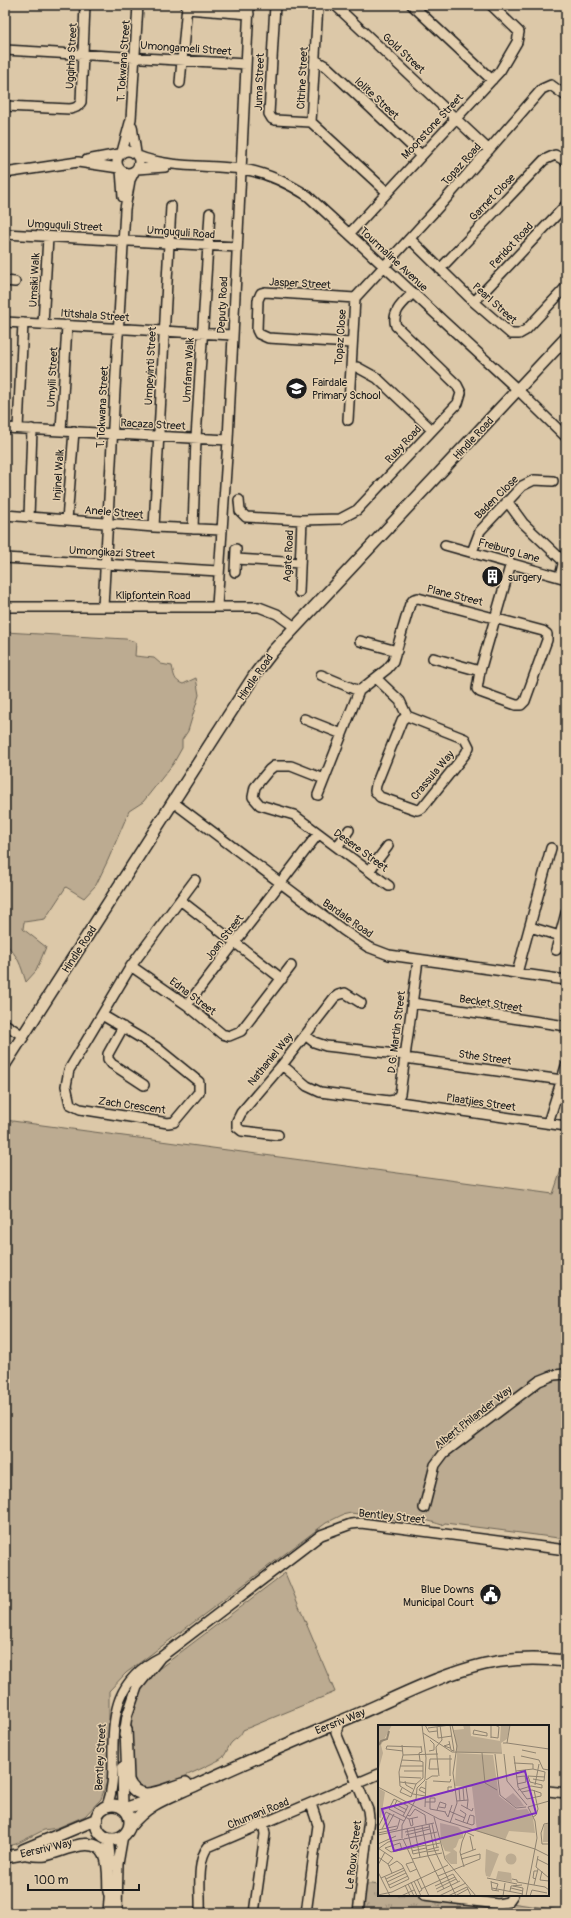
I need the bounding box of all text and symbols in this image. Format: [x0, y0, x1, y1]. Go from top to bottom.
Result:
street label: T. Tokwana Street [114, 19, 133, 102]
street label: Ugqirha Street [63, 22, 80, 89]
street label: Gold Street [380, 30, 428, 77]
street label: Umongameli Street [140, 39, 233, 58]
street label: Citrine Street [294, 46, 311, 110]
street label: Juma Street [252, 52, 267, 111]
street label: Iolite Street [352, 75, 402, 122]
street label: Moonstone Street [399, 91, 466, 162]
street label: Topaz Road [439, 140, 484, 188]
street label: Garnet Close [467, 171, 518, 224]
street label: Umguquli Street [27, 217, 104, 234]
street label: Peridot Road [487, 220, 536, 271]
street label: Umguquli Road [146, 224, 216, 241]
street label: Tourmaline Avenue [357, 225, 431, 295]
street label: Umsiki Walk [27, 252, 42, 308]
street label: Jasper Street [269, 275, 332, 292]
street label: Deputy Road [215, 276, 230, 334]
street label: Pearl Street [470, 280, 520, 327]
street label: Ititshala Street [60, 307, 130, 324]
street label: Topaz Close [332, 308, 349, 365]
street label: Umpeyinti Street [142, 326, 159, 406]
street label: Umfama Walk [180, 337, 197, 403]
street label: Umyili Street [44, 346, 61, 408]
street label: T. Tokwana Street [94, 365, 111, 448]
school or university icon: Fairdale Primary School [284, 375, 310, 401]
place label: Fairdale Primary School [312, 376, 381, 402]
street label: Hindle Road [450, 414, 496, 462]
street label: Racaza Street [120, 416, 186, 433]
street label: Ruby Road [383, 423, 424, 466]
street label: Injinel Walk [50, 448, 67, 501]
street label: Baden Close [472, 472, 521, 522]
street label: Anele Street [84, 503, 144, 522]
street label: Agate Road [281, 529, 296, 583]
street label: Freiburg Lane [477, 536, 542, 566]
street label: Umongikazi Street [69, 544, 156, 561]
building icon: surgery [480, 564, 506, 590]
place label: surgery [508, 571, 542, 584]
street label: Plane Street [425, 582, 485, 609]
street label: Klipfontein Road [115, 589, 191, 602]
street label: Hindle Road [235, 652, 276, 703]
street label: Crassula Way [408, 748, 457, 803]
street label: Desere Street [331, 826, 391, 875]
street label: Bardale Road [320, 896, 376, 941]
street label: Joan Street [203, 911, 247, 963]
street label: Hindle Road [59, 923, 99, 975]
street label: Edna Street [167, 975, 219, 1018]
street label: D.G. Martin Street [385, 989, 408, 1074]
street label: Becket Street [458, 992, 524, 1015]
street label: Nathaniel Way [245, 1030, 296, 1088]
street label: Sthe Street [457, 1047, 513, 1068]
street label: Plaatjies Street [445, 1091, 517, 1114]
street label: Zach Crescent [97, 1094, 167, 1117]
street label: Albert Philander Way [432, 1383, 515, 1452]
street label: Bentley Street [358, 1507, 426, 1527]
public building icon: Blue Downs Municipal Court [477, 1582, 503, 1608]
place label: Blue Downs Municipal Court [403, 1583, 475, 1609]
street label: Eersriv Way [313, 1705, 367, 1737]
street label: Bentley Street [92, 1723, 109, 1791]
inset map [378, 1725, 549, 1896]
street label: Chumani Road [226, 1795, 291, 1832]
street label: Le Roux Street [343, 1819, 364, 1890]
street label: Eersriv Way [19, 1836, 74, 1861]
scale bar [28, 1866, 139, 1892]
text: 100 m [34, 1873, 69, 1888]

